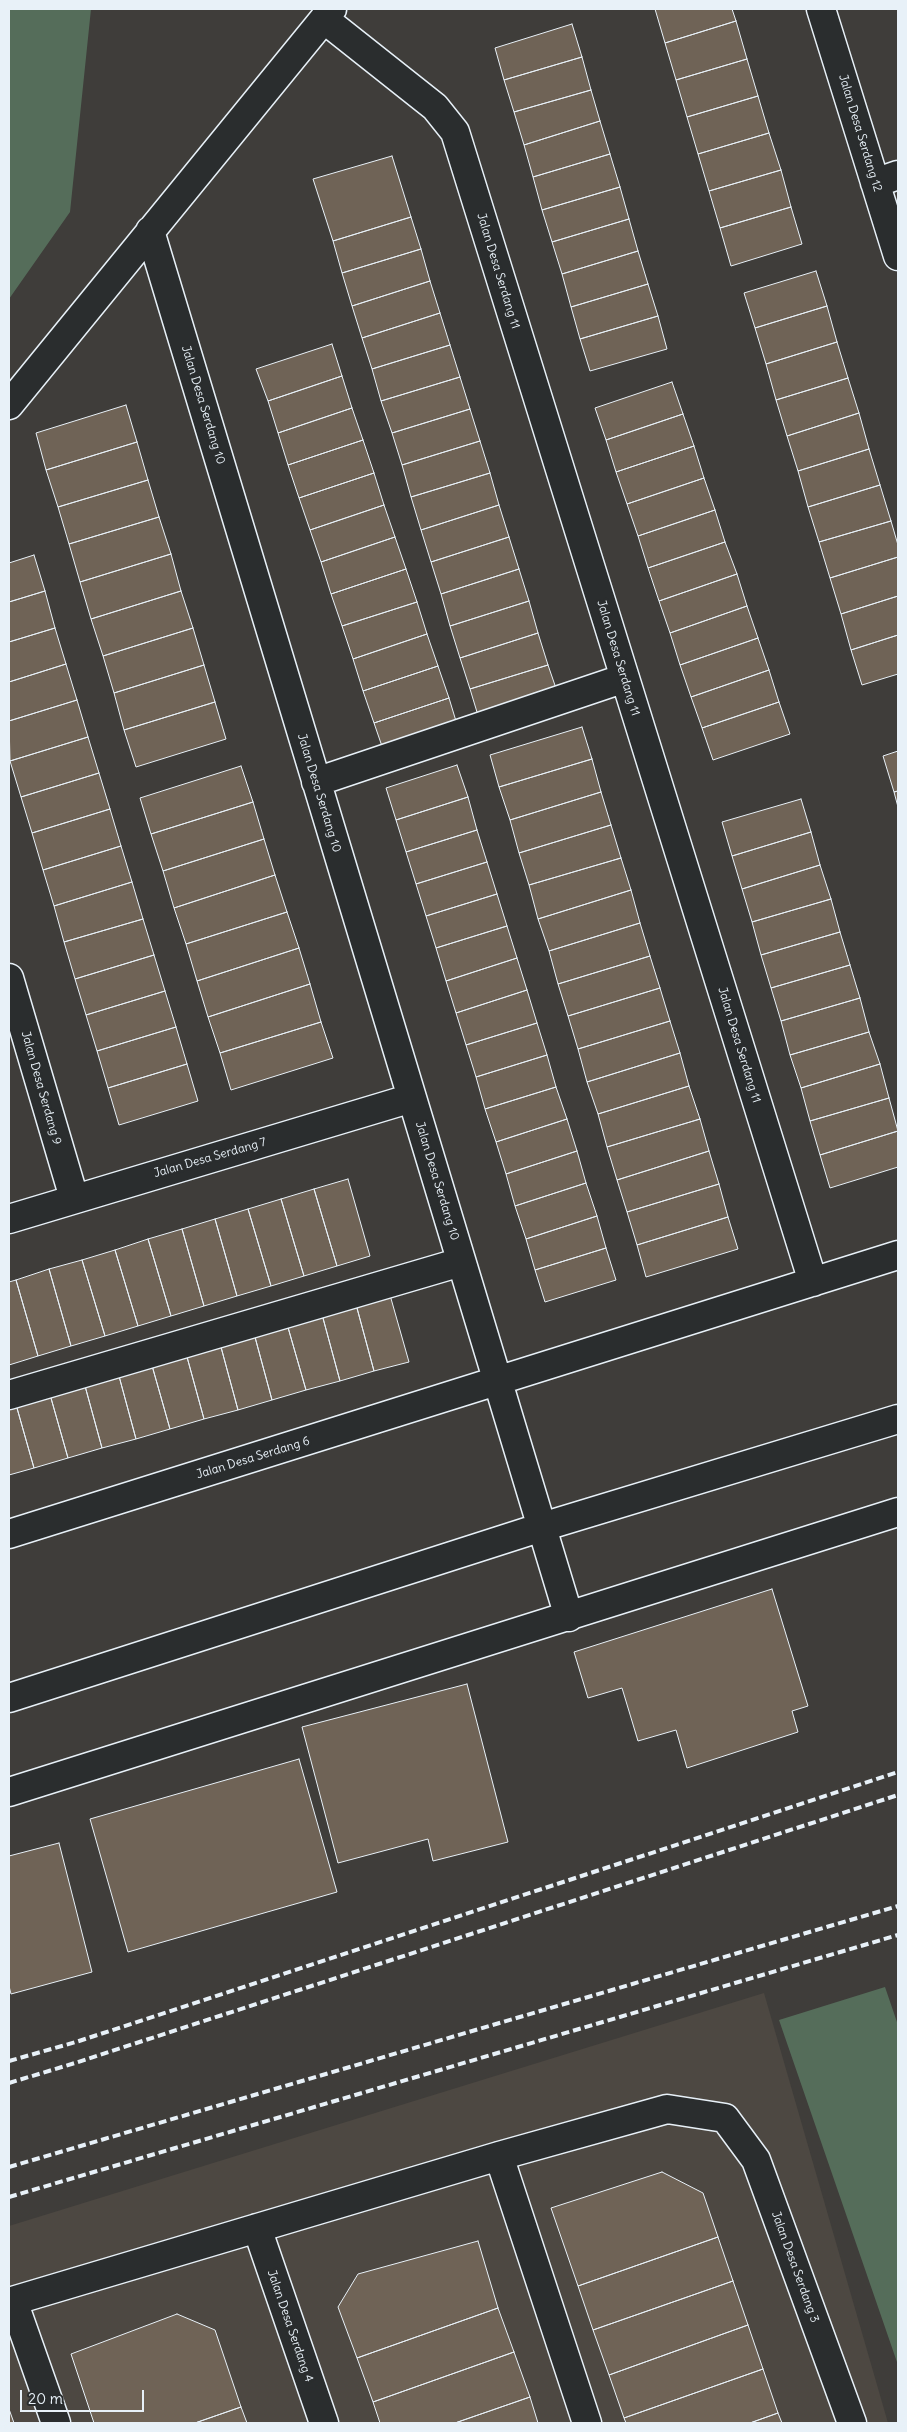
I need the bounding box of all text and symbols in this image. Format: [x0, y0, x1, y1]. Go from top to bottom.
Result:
street label: Jalan Desa Serdang 12 [835, 73, 885, 193]
street label: Jalan Desa Serdang 11 [474, 211, 522, 331]
street label: Jalan Desa Serdang 10 [178, 344, 228, 466]
street label: Jalan Desa Serdang 11 [594, 598, 642, 718]
street label: Jalan Desa Serdang 10 [294, 732, 344, 854]
street label: Jalan Desa Serdang 11 [715, 985, 763, 1105]
street label: Jalan Desa Serdang 9 [18, 1029, 64, 1147]
street label: Jalan Desa Serdang 10 [412, 1120, 462, 1242]
street label: Jalan Desa Serdang 7 [152, 1135, 268, 1181]
street label: Jalan Desa Serdang 6 [195, 1434, 311, 1482]
street label: Jalan Desa Serdang 3 [768, 2209, 822, 2325]
street label: Jalan Desa Serdang 4 [264, 2268, 316, 2384]
scale bar [22, 2380, 146, 2412]
text: 20 m [28, 2389, 63, 2408]

